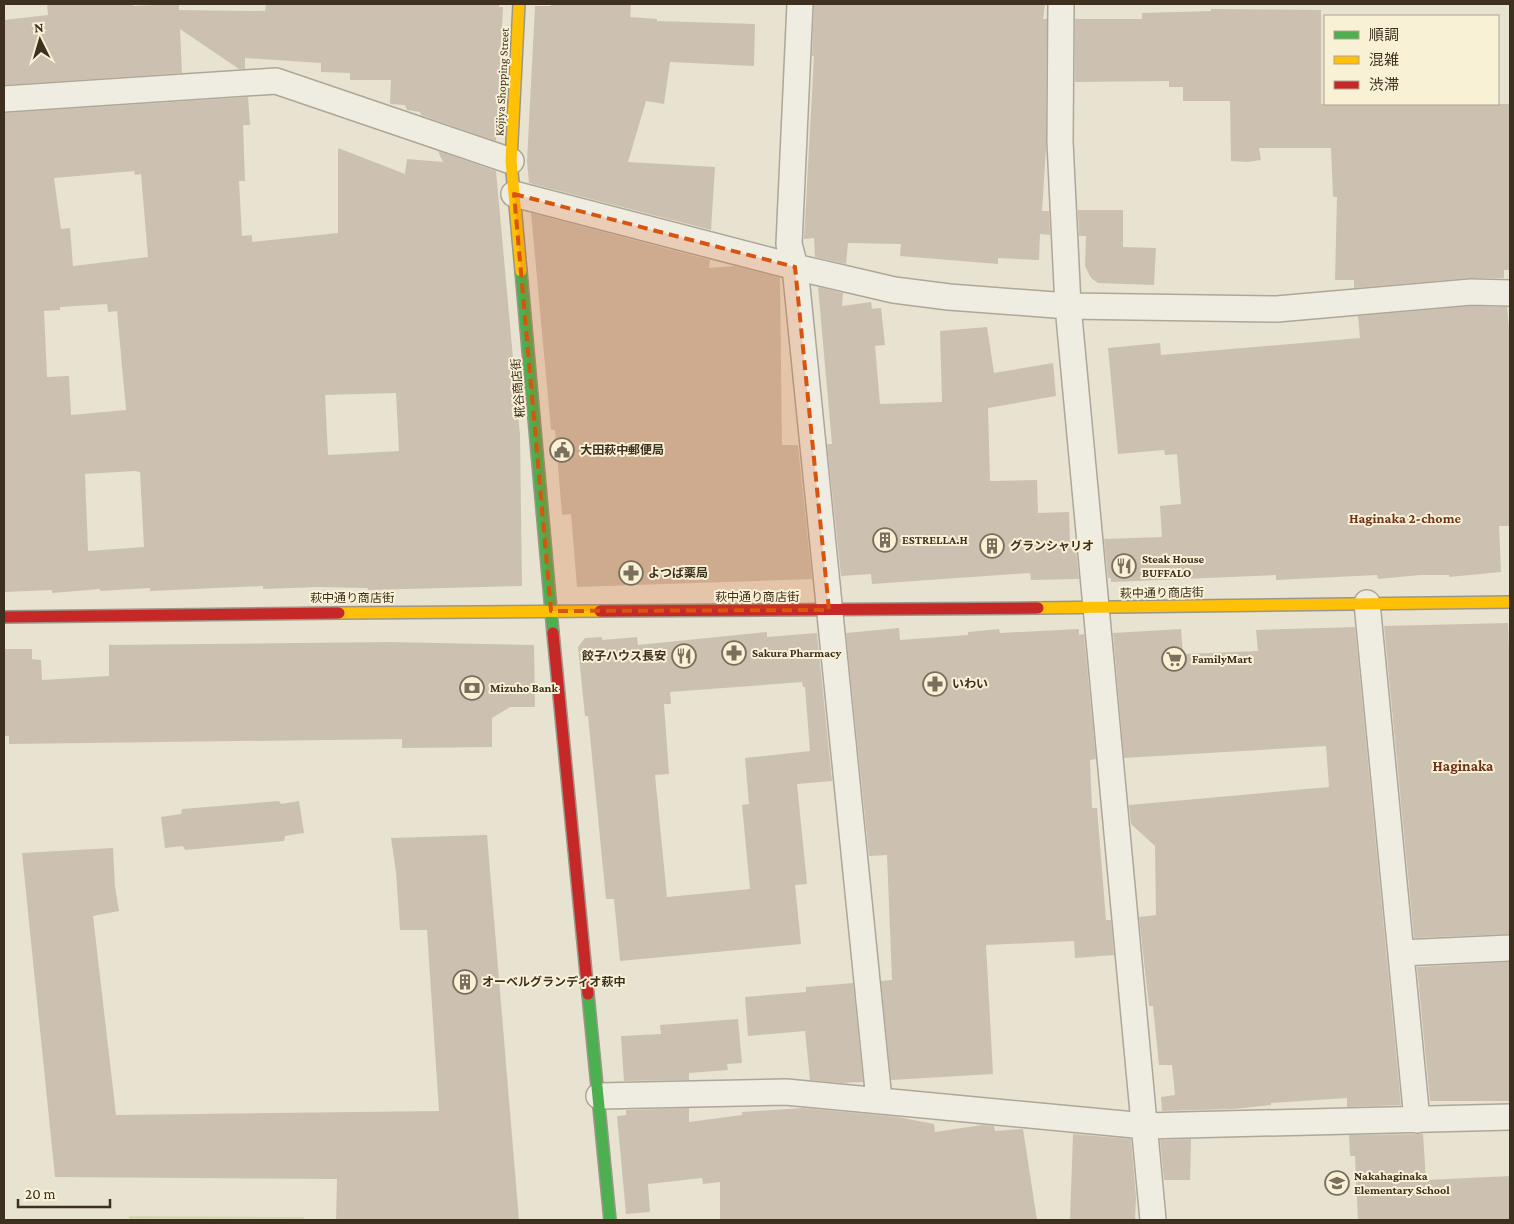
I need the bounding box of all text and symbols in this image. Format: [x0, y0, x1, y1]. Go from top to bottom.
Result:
north arrow [15, 15, 65, 65]
legend [1324, 15, 1499, 105]
text: N [33, 19, 45, 35]
street label: Kōjiya Shopping Street [492, 26, 512, 137]
text: 順調 [1369, 27, 1399, 43]
text: 混雑 [1369, 52, 1399, 68]
text: 渋滞 [1369, 77, 1399, 93]
street label: 糀谷商店街 [508, 357, 528, 419]
public building icon: 大田萩中郵便局 [549, 437, 575, 463]
place label: 大田萩中郵便局 [580, 443, 664, 457]
district label: Haginaka 2-chome [1349, 510, 1462, 526]
building icon: ESTRELLA.H [872, 527, 898, 553]
place label: ESTRELLA.H [902, 533, 968, 547]
building icon: グランシャリオ [979, 533, 1005, 559]
place label: グランシャリオ [1010, 539, 1094, 553]
place label: Steak House BUFFALO [1142, 552, 1205, 580]
restaurant icon: Steak House BUFFALO [1111, 553, 1137, 579]
pharmacy icon: よつば薬局 [618, 560, 644, 586]
place label: よつば薬局 [648, 566, 708, 580]
street label: 萩中通り商店街 [1120, 585, 1204, 601]
street label: 萩中通り商店街 [715, 590, 799, 604]
street label: 萩中通り商店街 [310, 591, 394, 605]
pharmacy icon: Sakura Pharmacy [721, 640, 747, 666]
restaurant icon: 餃子ハウス長安 [671, 643, 697, 669]
place label: Sakura Pharmacy [752, 646, 841, 660]
supermarket icon: FamilyMart [1161, 646, 1187, 672]
place label: 餃子ハウス長安 [581, 649, 666, 663]
place label: FamilyMart [1192, 652, 1253, 666]
pharmacy icon: いわい [922, 671, 948, 697]
bank icon: Mizuho Bank [459, 675, 485, 701]
place label: いわい [952, 677, 988, 691]
place label: Mizuho Bank [490, 681, 558, 695]
district label: Haginaka [1433, 758, 1494, 774]
building icon: オーベルグランディオ萩中 [452, 969, 478, 995]
place label: オーベルグランディオ萩中 [482, 975, 625, 989]
place label: Nakahaginaka Elementary School [1354, 1169, 1450, 1197]
school or university icon: Nakahaginaka Elementary School [1324, 1170, 1350, 1196]
scale bar [18, 1176, 110, 1208]
text: 20 m [25, 1186, 56, 1202]

